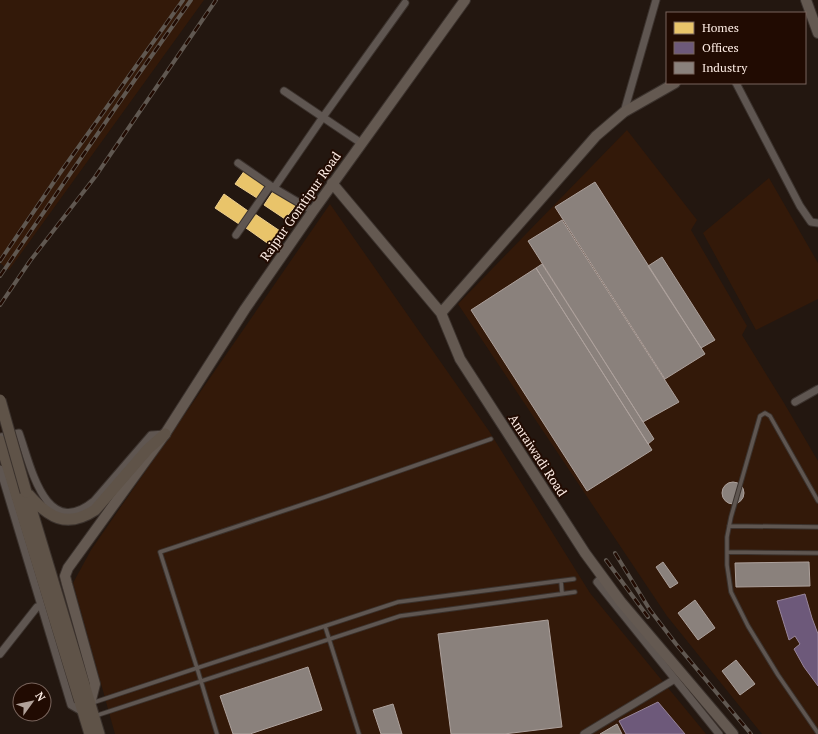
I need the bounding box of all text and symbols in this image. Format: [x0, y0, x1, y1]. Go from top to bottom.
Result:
legend [666, 12, 806, 84]
text: Homes [702, 20, 739, 35]
text: Offices [702, 40, 739, 55]
text: Industry [702, 60, 748, 75]
street label: Rajpur Gomtipur Road [255, 148, 345, 264]
street label: Amraiwadi Road [505, 410, 571, 500]
north arrow [12, 682, 52, 722]
text: N [32, 689, 49, 704]

